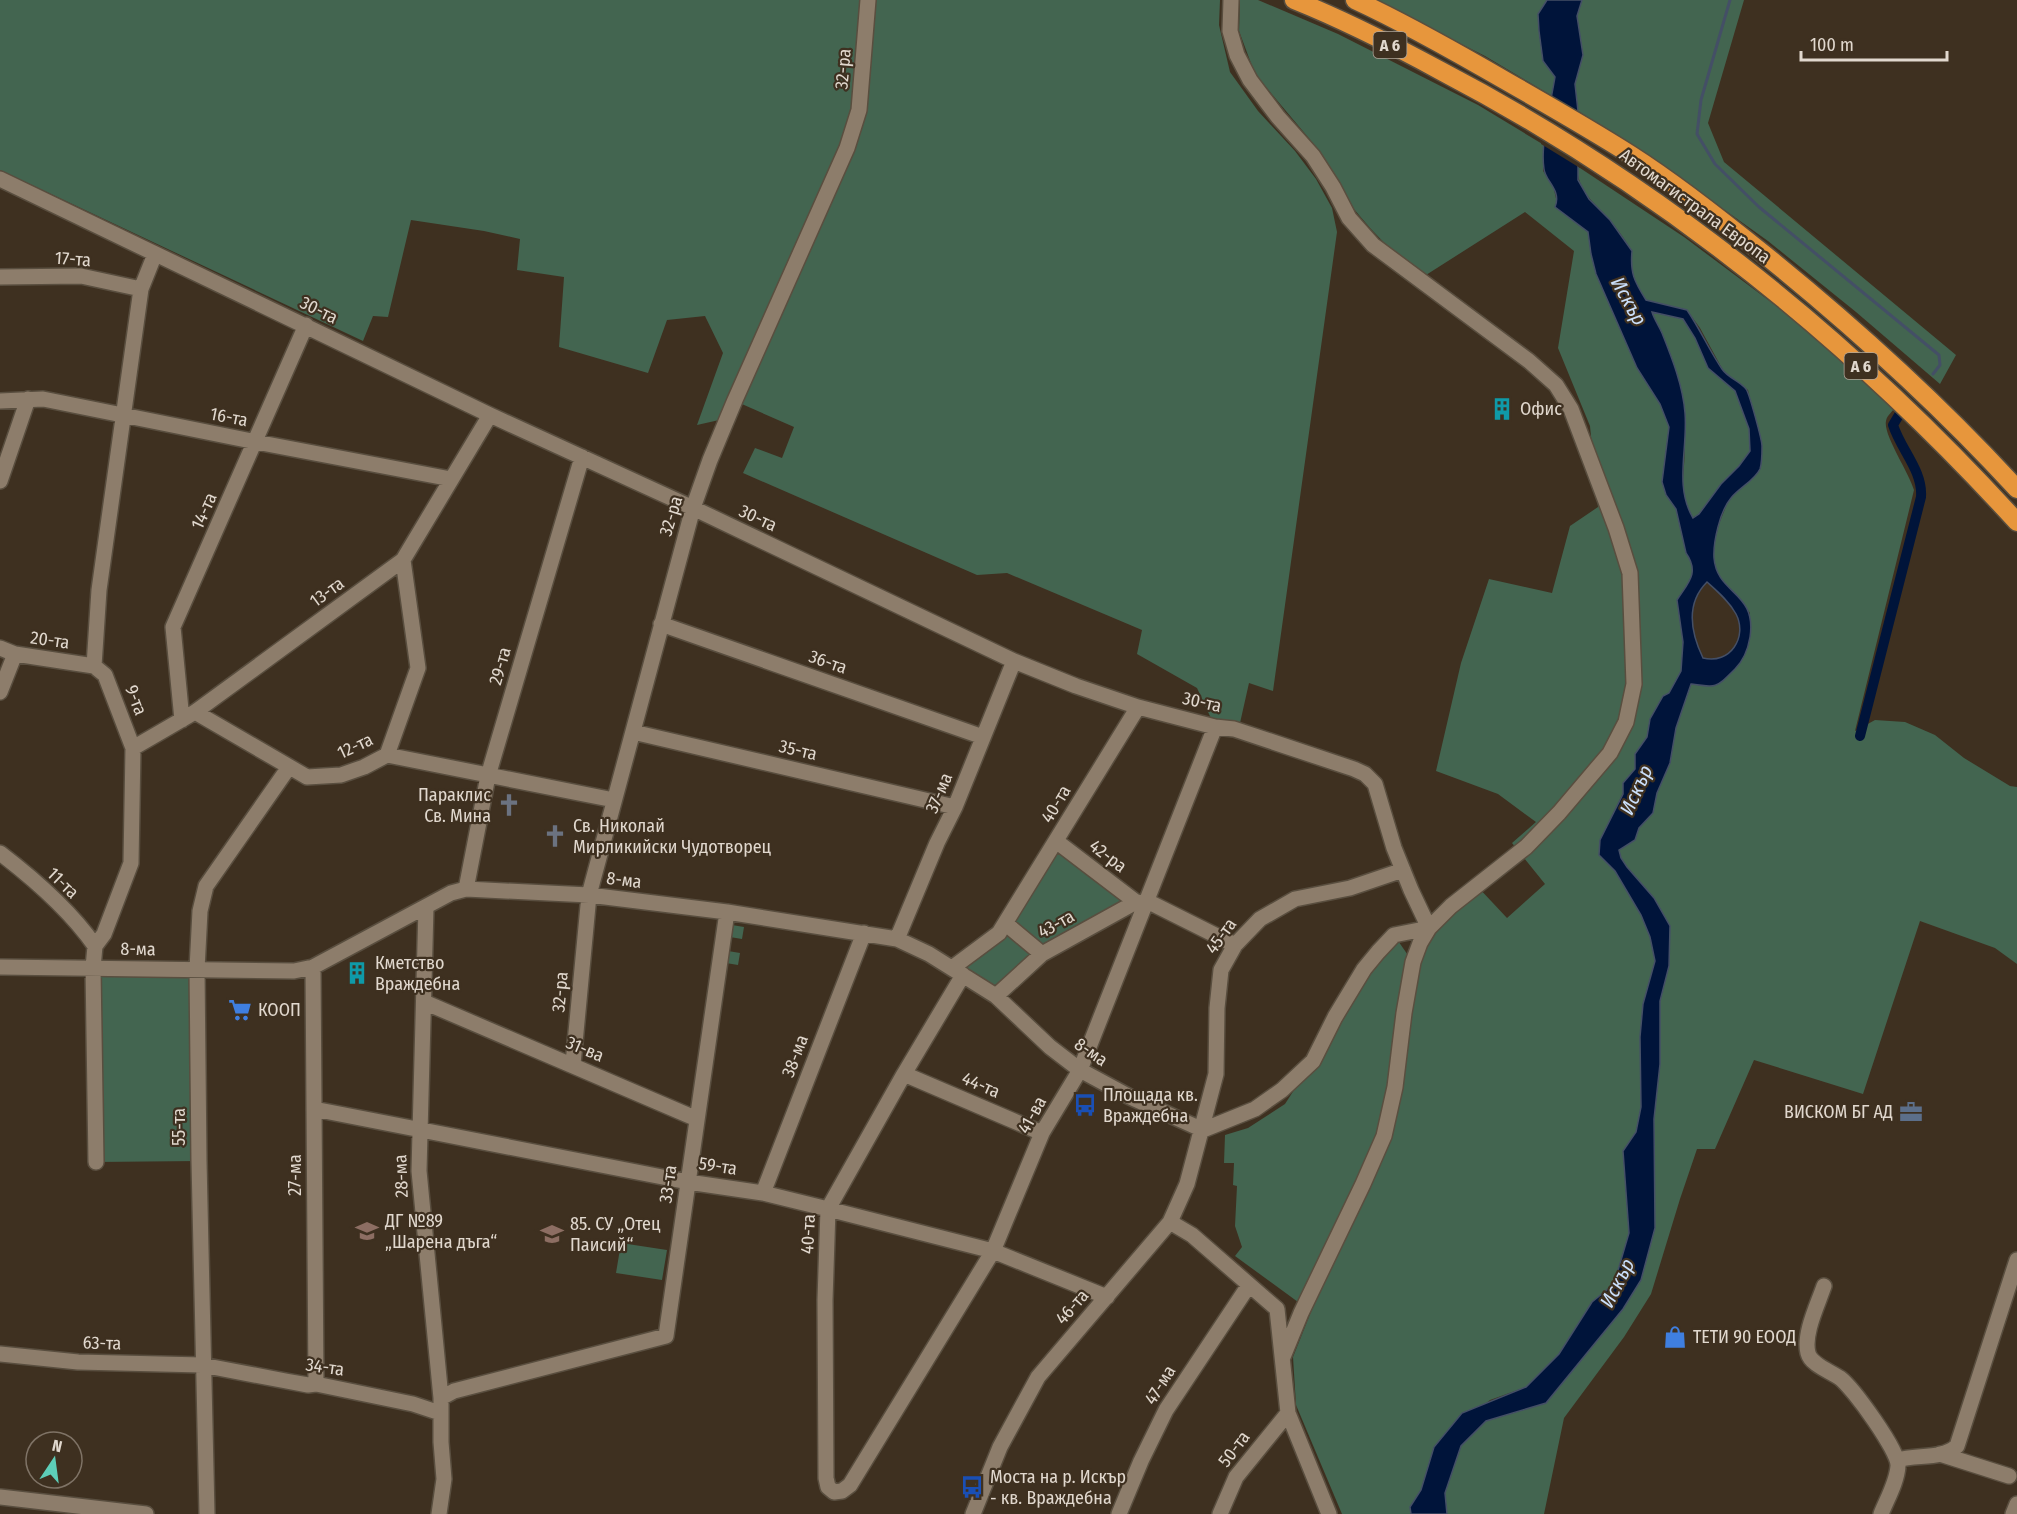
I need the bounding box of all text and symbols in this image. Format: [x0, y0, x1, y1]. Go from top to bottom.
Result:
scale bar [1801, 24, 1946, 62]
road number: A 6 [1374, 32, 1406, 58]
text: 100 m [1810, 34, 1854, 56]
street label: 32-ра [830, 48, 856, 90]
street label: Автомагистрала Европа [1615, 144, 1775, 268]
street label: 17-та [54, 247, 92, 271]
water label: Искър [1606, 273, 1652, 329]
street label: 30-та [297, 292, 342, 329]
road number: A 6 [1844, 353, 1878, 379]
building icon: Офис [1489, 396, 1515, 422]
place label: Офис [1520, 398, 1562, 420]
street label: 16-та [208, 403, 250, 431]
street label: 14-та [186, 489, 222, 533]
street label: 32-ра [655, 493, 688, 539]
street label: 30-та [736, 500, 781, 536]
street label: 13-та [306, 572, 349, 612]
street label: 20-та [29, 626, 71, 654]
street label: 29-та [484, 644, 516, 687]
street label: 36-та [806, 645, 850, 679]
street label: 9-та [120, 682, 152, 718]
street label: 30-та [1180, 687, 1224, 717]
street label: 12-та [334, 728, 376, 764]
street label: 35-та [777, 735, 819, 765]
water label: Искър [1615, 761, 1657, 819]
street label: 37-ма [921, 769, 957, 817]
street label: 40-та [1036, 781, 1076, 827]
place label: Параклис Св. Мина [418, 784, 491, 827]
church icon: Параклис Св. Мина [496, 792, 522, 818]
place label: Св. Николай Мирликийски Чудотворец [573, 815, 772, 858]
church icon: Св. Николай Мирликийски Чудотворец [542, 823, 568, 849]
street label: 42-ра [1085, 835, 1131, 877]
street label: 11-та [43, 863, 84, 903]
street label: 8-ма [605, 867, 643, 893]
street label: 43-та [1034, 905, 1078, 943]
street label: 45-та [1201, 914, 1241, 958]
street label: 8-ма [120, 938, 156, 960]
place label: Кметство Враждебна [375, 952, 460, 995]
building icon: Кметство Враждебна [344, 960, 370, 986]
street label: 32-ра [547, 971, 573, 1013]
supermarket icon: КООП [227, 997, 253, 1023]
place label: КООП [258, 999, 301, 1021]
street label: 31-ва [563, 1031, 607, 1067]
street label: 38-ма [777, 1032, 813, 1080]
street label: 8-ма [1070, 1033, 1112, 1071]
street label: 44-та [959, 1067, 1004, 1103]
place label: Площада кв. Враждебна [1103, 1084, 1198, 1127]
street label: 41-ва [1013, 1092, 1051, 1137]
bus stop icon: Площада кв. Враждебна [1072, 1092, 1098, 1118]
office icon: ВИСКОМ БГ АД [1898, 1099, 1924, 1125]
place label: ВИСКОМ БГ АД [1784, 1101, 1893, 1123]
street label: 55-та [168, 1108, 190, 1146]
street label: 59-та [697, 1152, 739, 1180]
street label: 27-ма [284, 1154, 306, 1196]
street label: 28-ма [389, 1154, 413, 1198]
street label: 33-та [654, 1163, 682, 1204]
place label: ДГ №89 „Шарена дъга“ [384, 1210, 497, 1253]
place label: 85. СУ „Отец Паисий“ [570, 1213, 661, 1256]
street label: 40-та [796, 1213, 820, 1254]
school or university icon: ДГ №89 „Шарена дъга“ [354, 1218, 380, 1244]
school or university icon: 85. СУ „Отец Паисий“ [539, 1221, 565, 1247]
water label: Искър [1595, 1254, 1639, 1312]
street label: 46-та [1051, 1285, 1093, 1329]
shop icon: ТЕТИ 90 ЕООД [1662, 1324, 1688, 1350]
place label: ТЕТИ 90 ЕООД [1693, 1326, 1796, 1348]
street label: 63-та [82, 1331, 122, 1355]
street label: 34-та [304, 1353, 346, 1381]
street label: 47-ма [1140, 1361, 1181, 1409]
street label: 50-та [1213, 1426, 1255, 1471]
north arrow [24, 1430, 84, 1490]
text: N [50, 1436, 64, 1456]
place label: Моста на р. Искър - кв. Враждебна [990, 1466, 1126, 1509]
bus stop icon: Моста на р. Искър - кв. Враждебна [959, 1474, 985, 1500]

